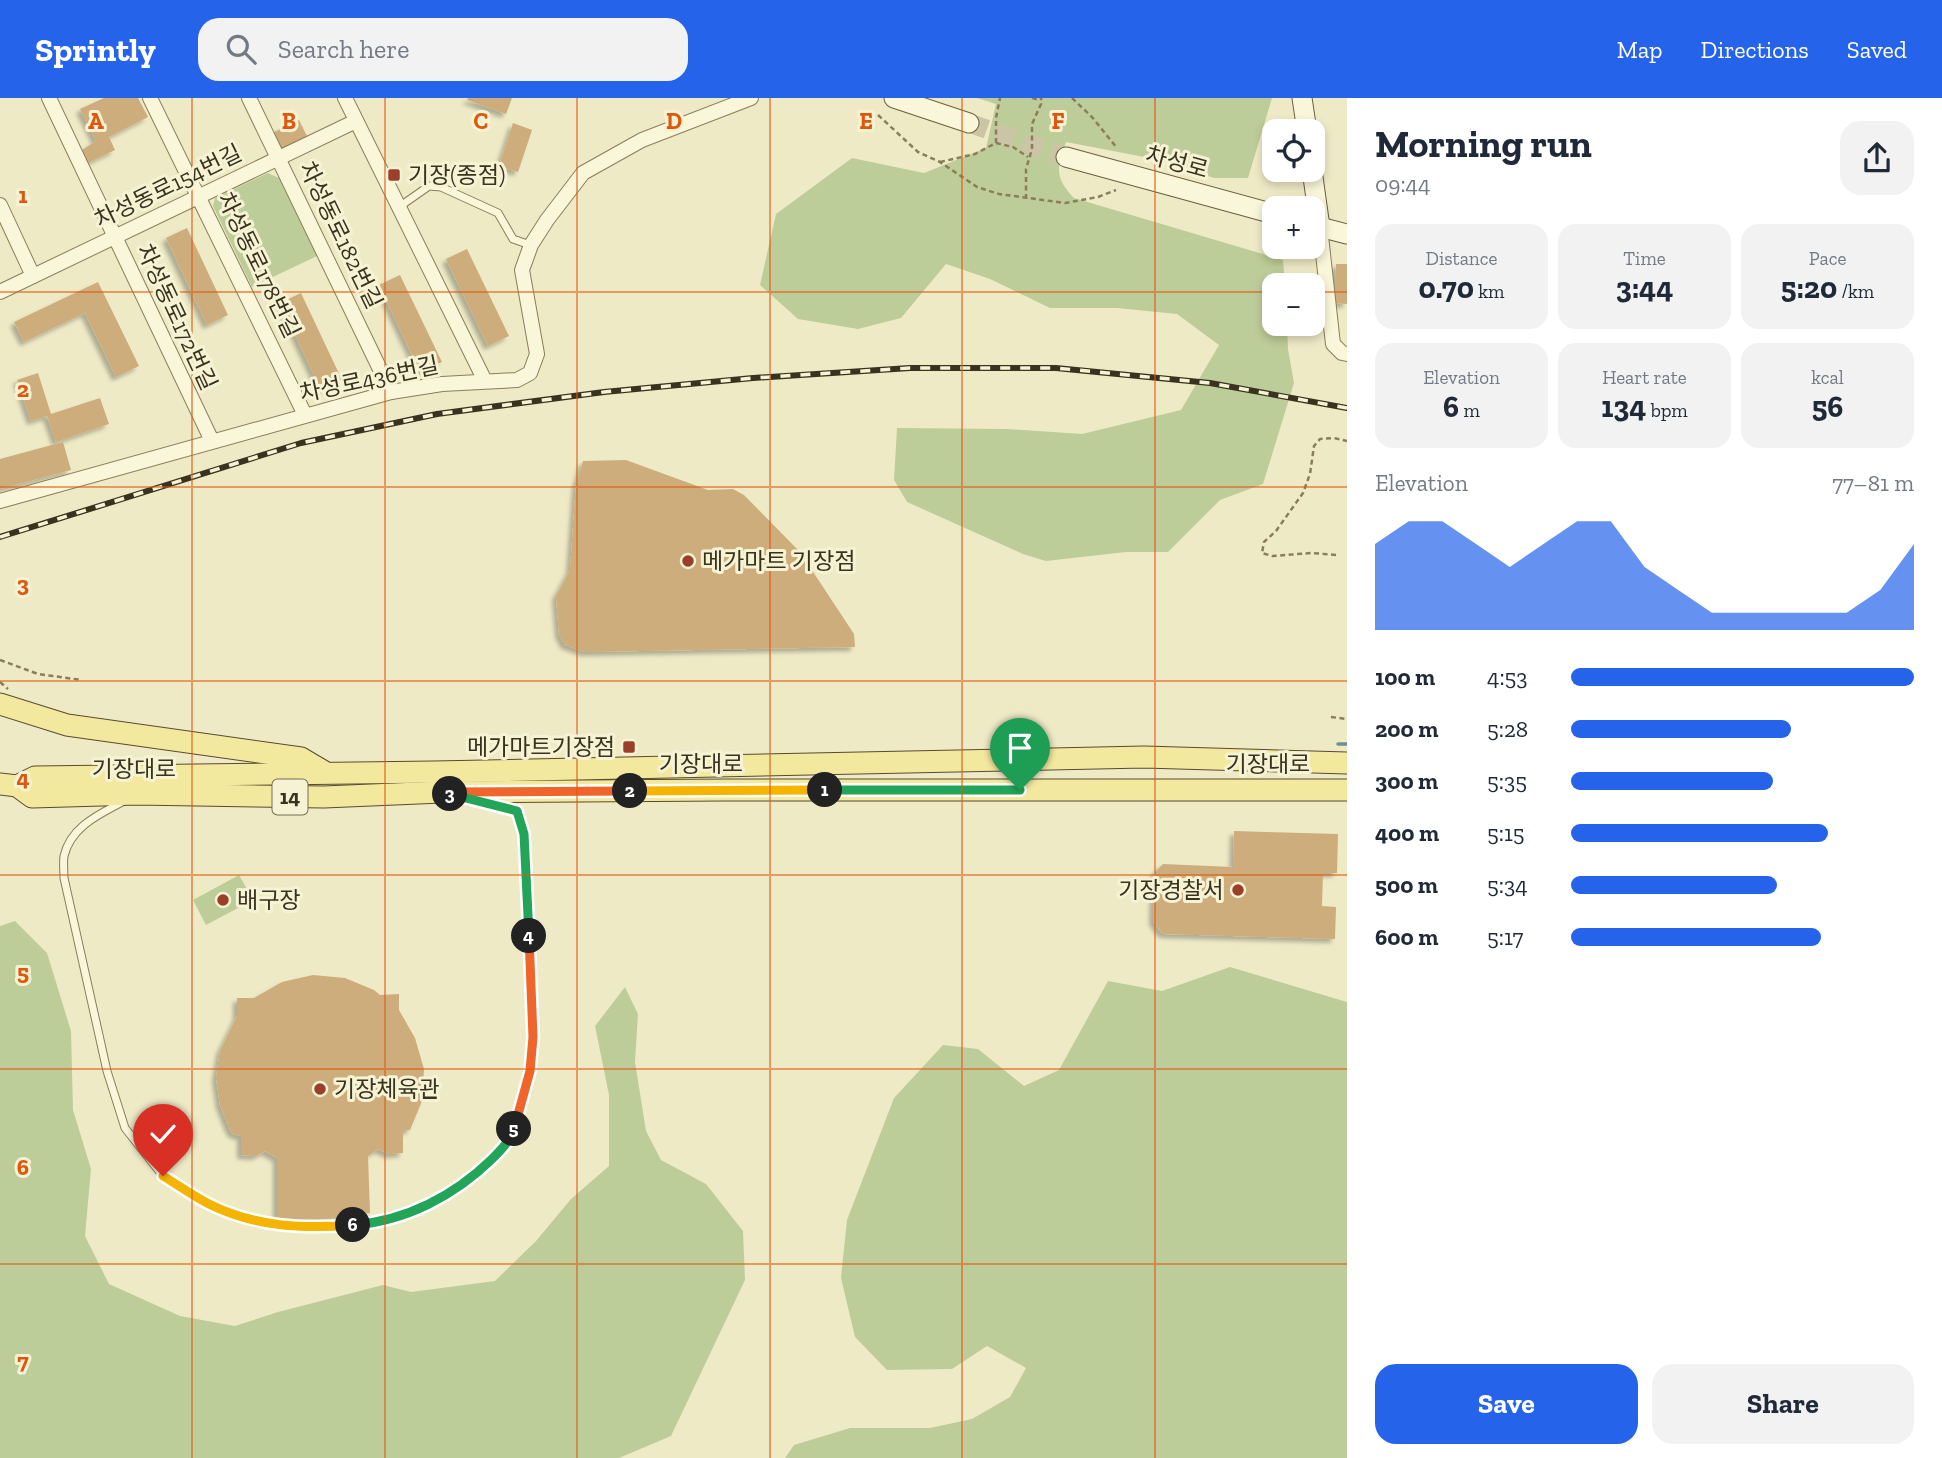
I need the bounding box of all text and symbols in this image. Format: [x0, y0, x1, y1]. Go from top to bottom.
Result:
search box [198, 18, 688, 81]
text: Sprintly [35, 30, 156, 69]
icon: search [222, 30, 260, 68]
text: Search here [278, 33, 409, 65]
text: Map [1617, 35, 1663, 64]
text: Directions [1701, 35, 1809, 64]
text: Saved [1847, 35, 1907, 64]
text: A [88, 107, 104, 135]
text: B [282, 107, 296, 135]
text: C [474, 107, 488, 135]
text: D [666, 107, 682, 135]
text: E [859, 107, 873, 135]
text: F [1051, 107, 1065, 135]
map controls [1262, 119, 1325, 336]
button: locate [1262, 119, 1325, 182]
text: Morning run [1375, 121, 1592, 167]
button: share [1840, 121, 1914, 195]
street label: 차성동로154번길 [90, 138, 246, 234]
street label: 차성로 [1143, 140, 1211, 184]
street label: 차성동로182번길 [293, 157, 389, 313]
place label: 기장(종점) [408, 161, 505, 189]
marker: 기장(종점) [386, 167, 402, 183]
text: 09:44 [1375, 170, 1430, 198]
text: 1 [18, 181, 28, 209]
street label: 차성동로178번길 [212, 188, 306, 342]
button: + [1262, 196, 1325, 259]
street label: 차성동로172번길 [131, 239, 223, 395]
text: Distance [1426, 247, 1497, 270]
text: Time [1623, 247, 1666, 270]
text: Pace [1809, 247, 1846, 270]
text: 0.70 [1418, 270, 1474, 306]
text: 3:44 [1616, 270, 1673, 306]
text: 5:20 [1781, 270, 1837, 306]
button: − [1262, 273, 1325, 336]
text: km [1474, 280, 1505, 303]
text: /km [1837, 280, 1874, 303]
street label: 차성로436번길 [297, 351, 441, 407]
text: Elevation [1423, 366, 1500, 389]
text: Heart rate [1602, 366, 1687, 389]
text: kcal [1811, 366, 1844, 389]
text: 2 [17, 375, 29, 403]
text: 6 [1443, 389, 1459, 425]
text: 134 [1601, 389, 1646, 425]
text: 56 [1812, 389, 1843, 425]
text: m [1459, 399, 1480, 422]
text: bpm [1646, 399, 1688, 422]
text: Elevation [1375, 469, 1468, 497]
text: 77–81 m [1832, 469, 1914, 497]
place label: 메가마트 기장점 [702, 547, 855, 575]
marker: 메가마트 기장점 [680, 553, 696, 569]
text: 3 [17, 570, 29, 598]
text: 100 m [1375, 663, 1435, 691]
text: 4:53 [1487, 663, 1528, 691]
text: 200 m [1375, 715, 1438, 743]
text: 5:28 [1487, 715, 1528, 743]
pin [990, 718, 1050, 790]
icon: arrive [1001, 729, 1039, 767]
place label: 메가마트기장점 [467, 733, 615, 761]
marker: 메가마트기장점 [621, 739, 637, 755]
street label: 기장대로 [659, 750, 743, 778]
street label: 기장대로 [1226, 750, 1310, 778]
street label: 기장대로 [92, 755, 176, 783]
text: 4 [16, 764, 30, 792]
text: 300 m [1375, 767, 1438, 795]
text: 5:35 [1487, 767, 1527, 795]
pin: 1 [808, 772, 842, 808]
pin: 2 [612, 774, 648, 808]
pin: 3 [433, 776, 468, 812]
text: 1 [821, 778, 828, 801]
text: 2 [624, 779, 635, 802]
road number: 14 [272, 780, 308, 814]
text: 3 [444, 782, 455, 805]
text: 400 m [1375, 819, 1439, 847]
text: 5:15 [1487, 819, 1525, 847]
text: 500 m [1375, 871, 1438, 899]
text: 5:34 [1487, 871, 1528, 899]
place label: 기장경찰서 [1118, 876, 1224, 904]
marker: 기장경찰서 [1230, 882, 1246, 898]
place label: 배구장 [237, 886, 300, 914]
marker: 배구장 [215, 892, 231, 908]
pin: 4 [512, 918, 546, 954]
text: 600 m [1375, 923, 1438, 951]
text: 5:17 [1487, 923, 1523, 951]
text: 4 [523, 924, 534, 947]
text: 5 [17, 958, 29, 986]
place label: 기장체육관 [334, 1075, 440, 1103]
marker: 기장체육관 [312, 1081, 328, 1097]
pin [133, 1104, 193, 1176]
pin: 5 [496, 1112, 532, 1146]
icon: check [144, 1115, 182, 1153]
text: 5 [509, 1117, 518, 1140]
text: 6 [17, 1153, 29, 1181]
pin: 6 [336, 1208, 370, 1242]
text: 6 [347, 1213, 358, 1236]
text: 7 [17, 1347, 29, 1375]
button: Save [1375, 1364, 1638, 1444]
button: Share [1652, 1364, 1914, 1444]

